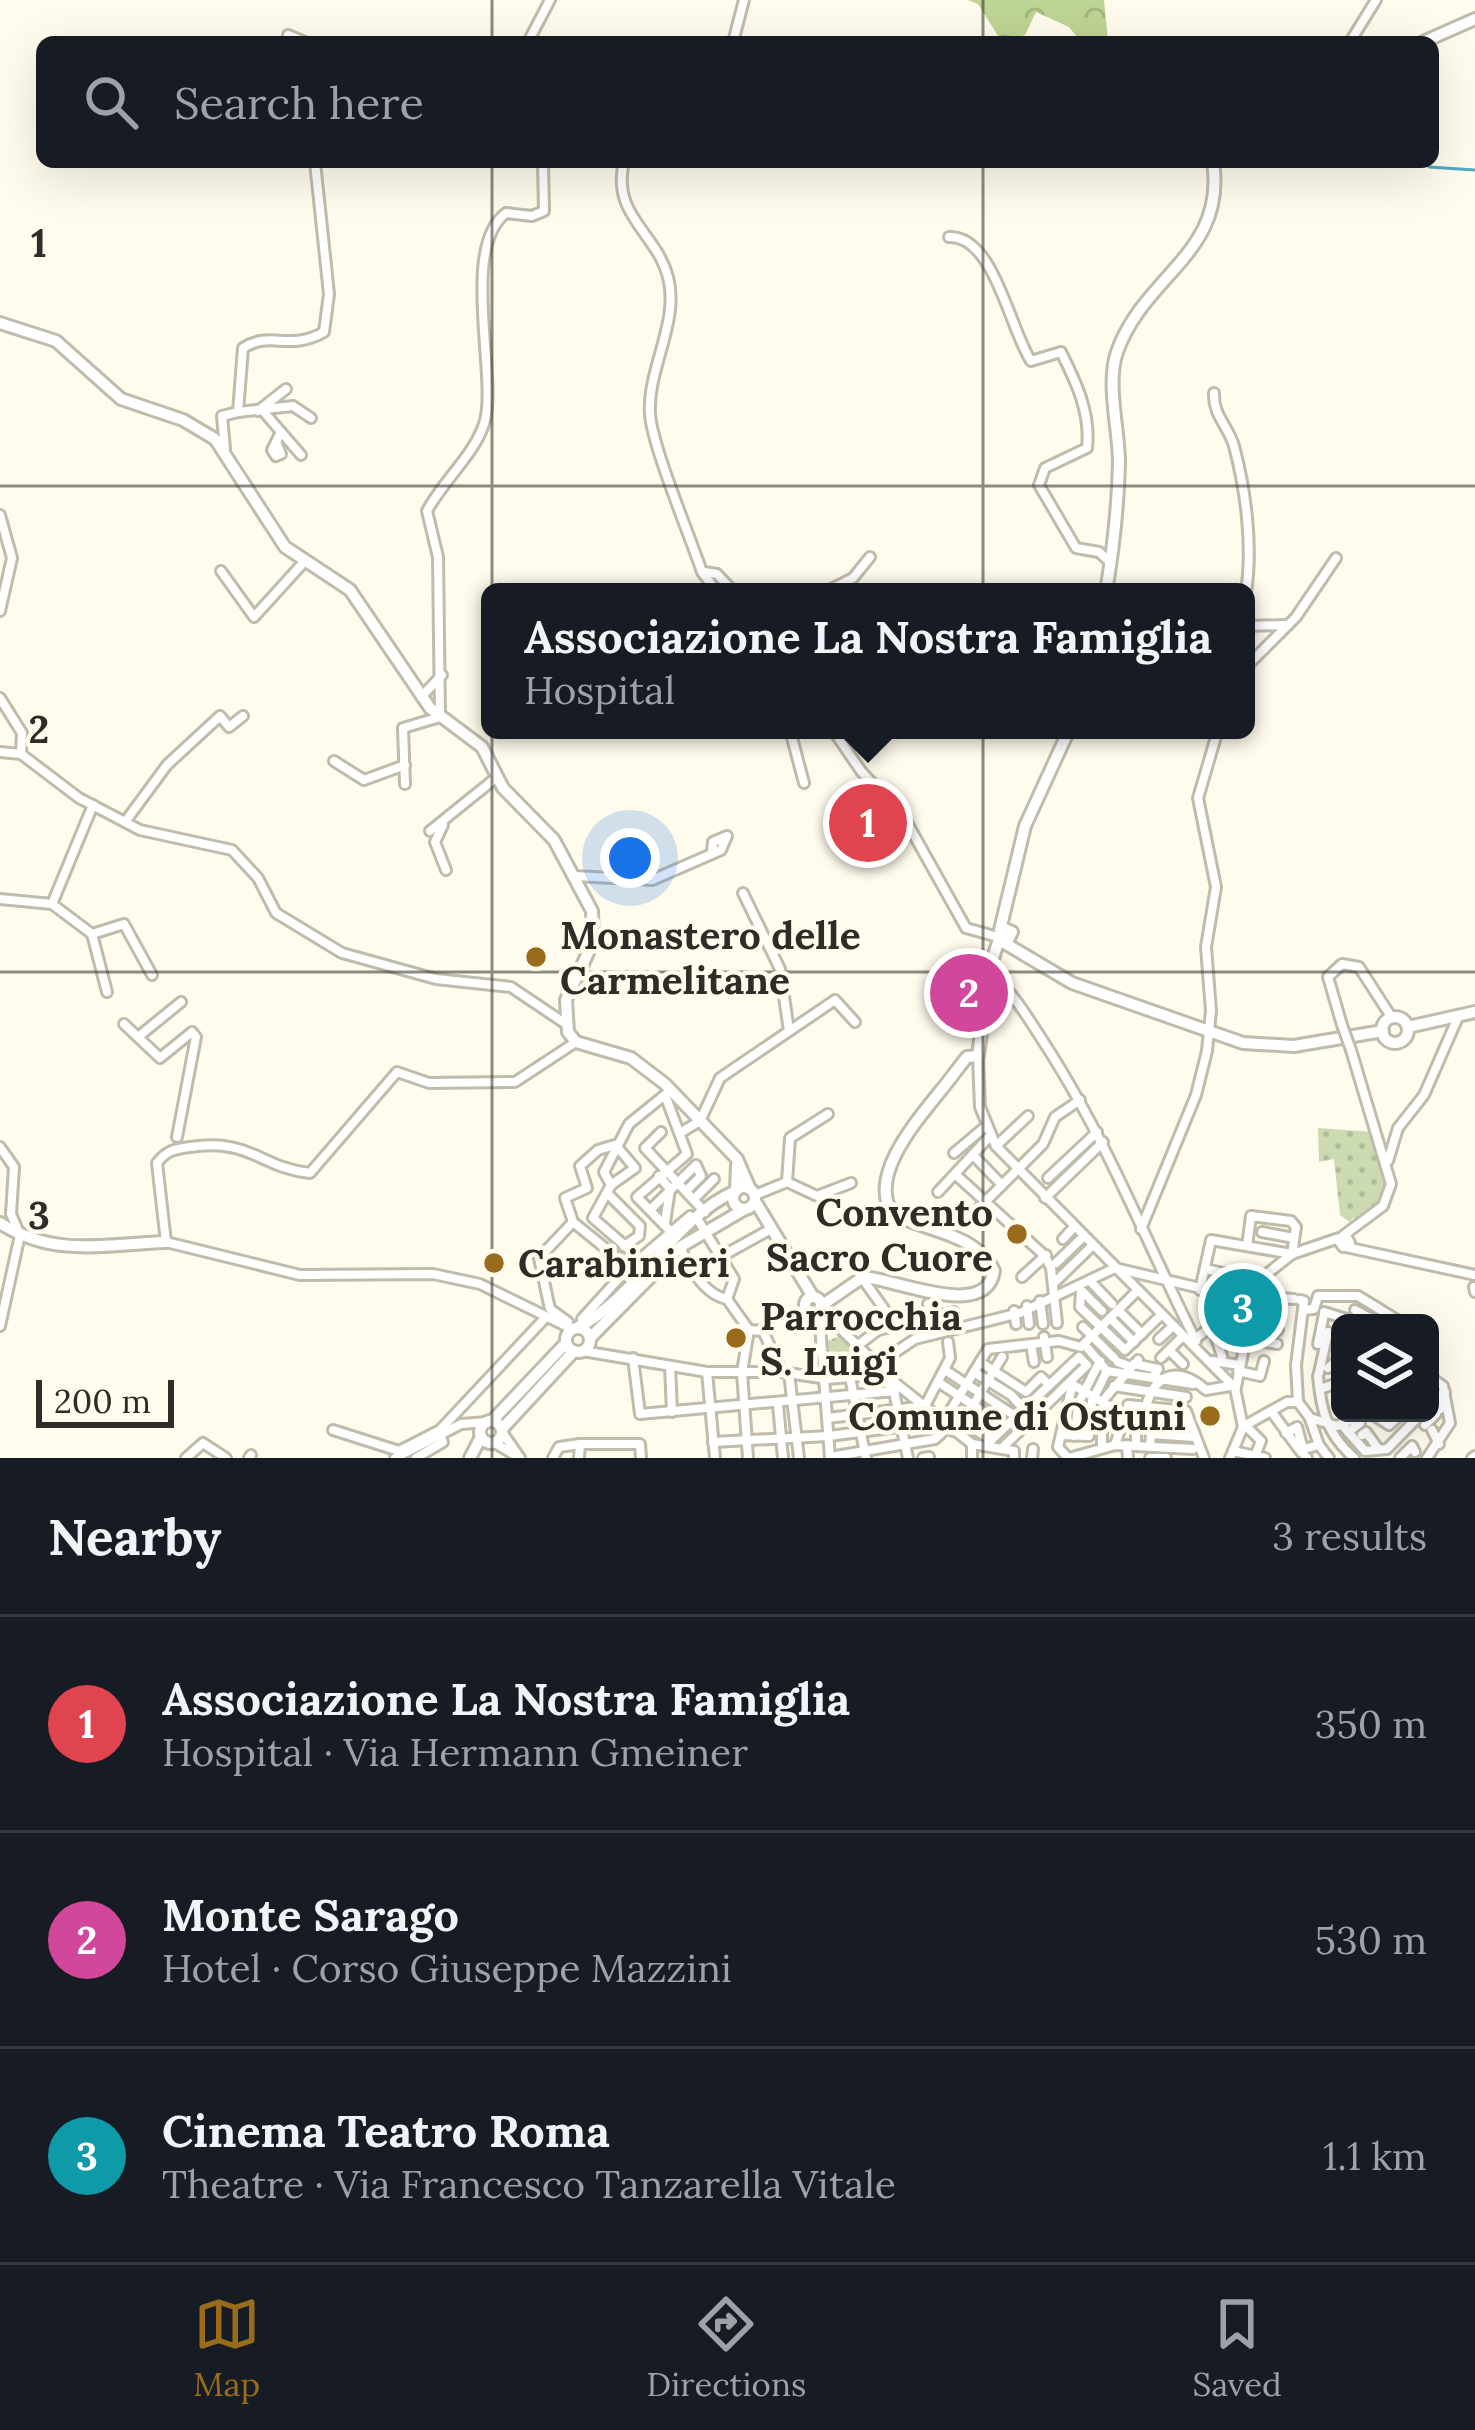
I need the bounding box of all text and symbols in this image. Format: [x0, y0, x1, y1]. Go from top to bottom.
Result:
search box [36, 36, 1439, 168]
icon: search [78, 69, 144, 135]
text: Search here [174, 74, 424, 131]
text: 1 [31, 218, 47, 268]
popup [481, 583, 1255, 739]
text: Associazione La Nostra Famiglia [524, 608, 1212, 665]
text: Hospital [524, 665, 675, 715]
text: 2 [29, 704, 49, 754]
pin: 1 [829, 778, 907, 868]
your location [600, 828, 660, 888]
place label: Monastero delle Carmelitane [560, 910, 861, 1005]
marker: Monastero delle Carmelitane [523, 944, 549, 970]
pin: 2 [930, 948, 1008, 1038]
place label: Convento Sacro Cuore [766, 1187, 993, 1282]
text: 3 [28, 1190, 50, 1240]
marker: Convento Sacro Cuore [1004, 1221, 1030, 1247]
place label: Carabinieri [518, 1238, 729, 1288]
marker: Carabinieri [481, 1250, 507, 1276]
pin: 3 [1204, 1263, 1282, 1353]
place label: Parrocchia S. Luigi [760, 1291, 962, 1386]
map controls [1331, 1314, 1439, 1422]
button: layers [1331, 1314, 1439, 1422]
marker: Parrocchia S. Luigi [723, 1325, 749, 1351]
scale bar [36, 1374, 174, 1427]
text: 200 m [54, 1380, 151, 1422]
place label: Comune di Ostuni [848, 1391, 1186, 1441]
marker: Comune di Ostuni [1197, 1403, 1223, 1429]
text: Nearby [48, 1504, 221, 1569]
text: 3 results [1272, 1511, 1427, 1561]
text: Associazione La Nostra Famiglia [162, 1670, 850, 1727]
text: 1 [79, 1699, 95, 1749]
text: 350 m [1315, 1699, 1427, 1749]
text: Hospital · Via Hermann Gmeiner [162, 1727, 748, 1777]
text: Monte Sarago [162, 1886, 459, 1943]
text: 2 [77, 1915, 97, 1965]
text: 530 m [1315, 1915, 1427, 1965]
text: Hotel · Corso Giuseppe Mazzini [162, 1943, 732, 1993]
text: Cinema Teatro Roma [162, 2102, 610, 2159]
text: 3 [76, 2131, 98, 2181]
text: 1.1 km [1323, 2131, 1427, 2181]
text: Theatre · Via Francesco Tanzarella Vitale [162, 2159, 896, 2209]
tab: Map [193, 2291, 260, 2405]
tab: Directions [647, 2291, 806, 2405]
tab: Saved [1193, 2291, 1282, 2405]

